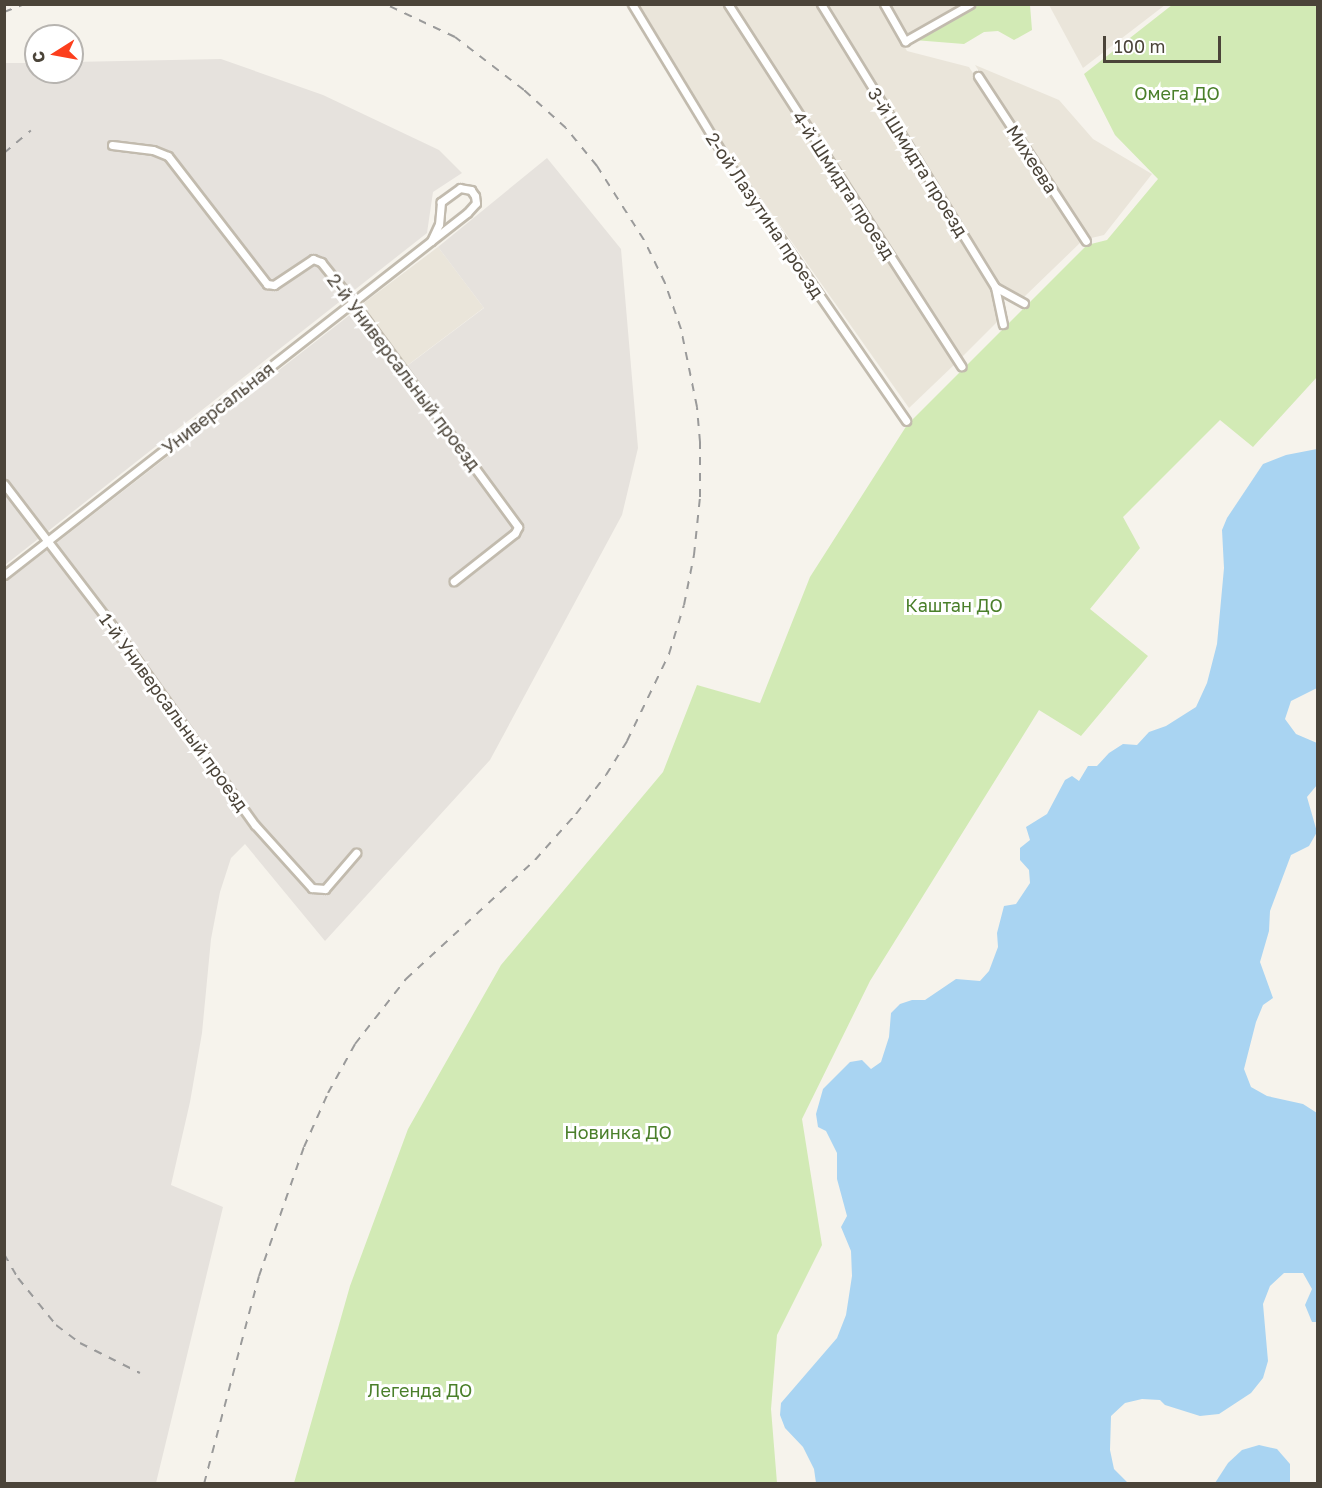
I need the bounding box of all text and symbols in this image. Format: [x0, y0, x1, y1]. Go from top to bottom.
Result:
north arrow [24, 24, 84, 84]
scale bar [1106, 24, 1224, 62]
text: 100 m [1114, 35, 1165, 57]
text: С [27, 50, 49, 65]
park label: Омега ДО [1134, 82, 1220, 104]
street label: 3-й Шмидта проезд [863, 84, 973, 240]
street label: 4-й Шмидта проезд [788, 107, 900, 263]
street label: Михеева [1002, 121, 1062, 197]
street label: 2-ой Лазутина проезд [702, 128, 828, 302]
street label: 2-й Универсальный проезд [323, 269, 485, 475]
street label: Универсальная [158, 358, 278, 458]
park label: Каштан ДО [905, 594, 1003, 616]
street label: 1-й Универсальный проезд [95, 609, 253, 815]
park label: Новинка ДО [564, 1121, 672, 1143]
park label: Легенда ДО [368, 1379, 472, 1401]

